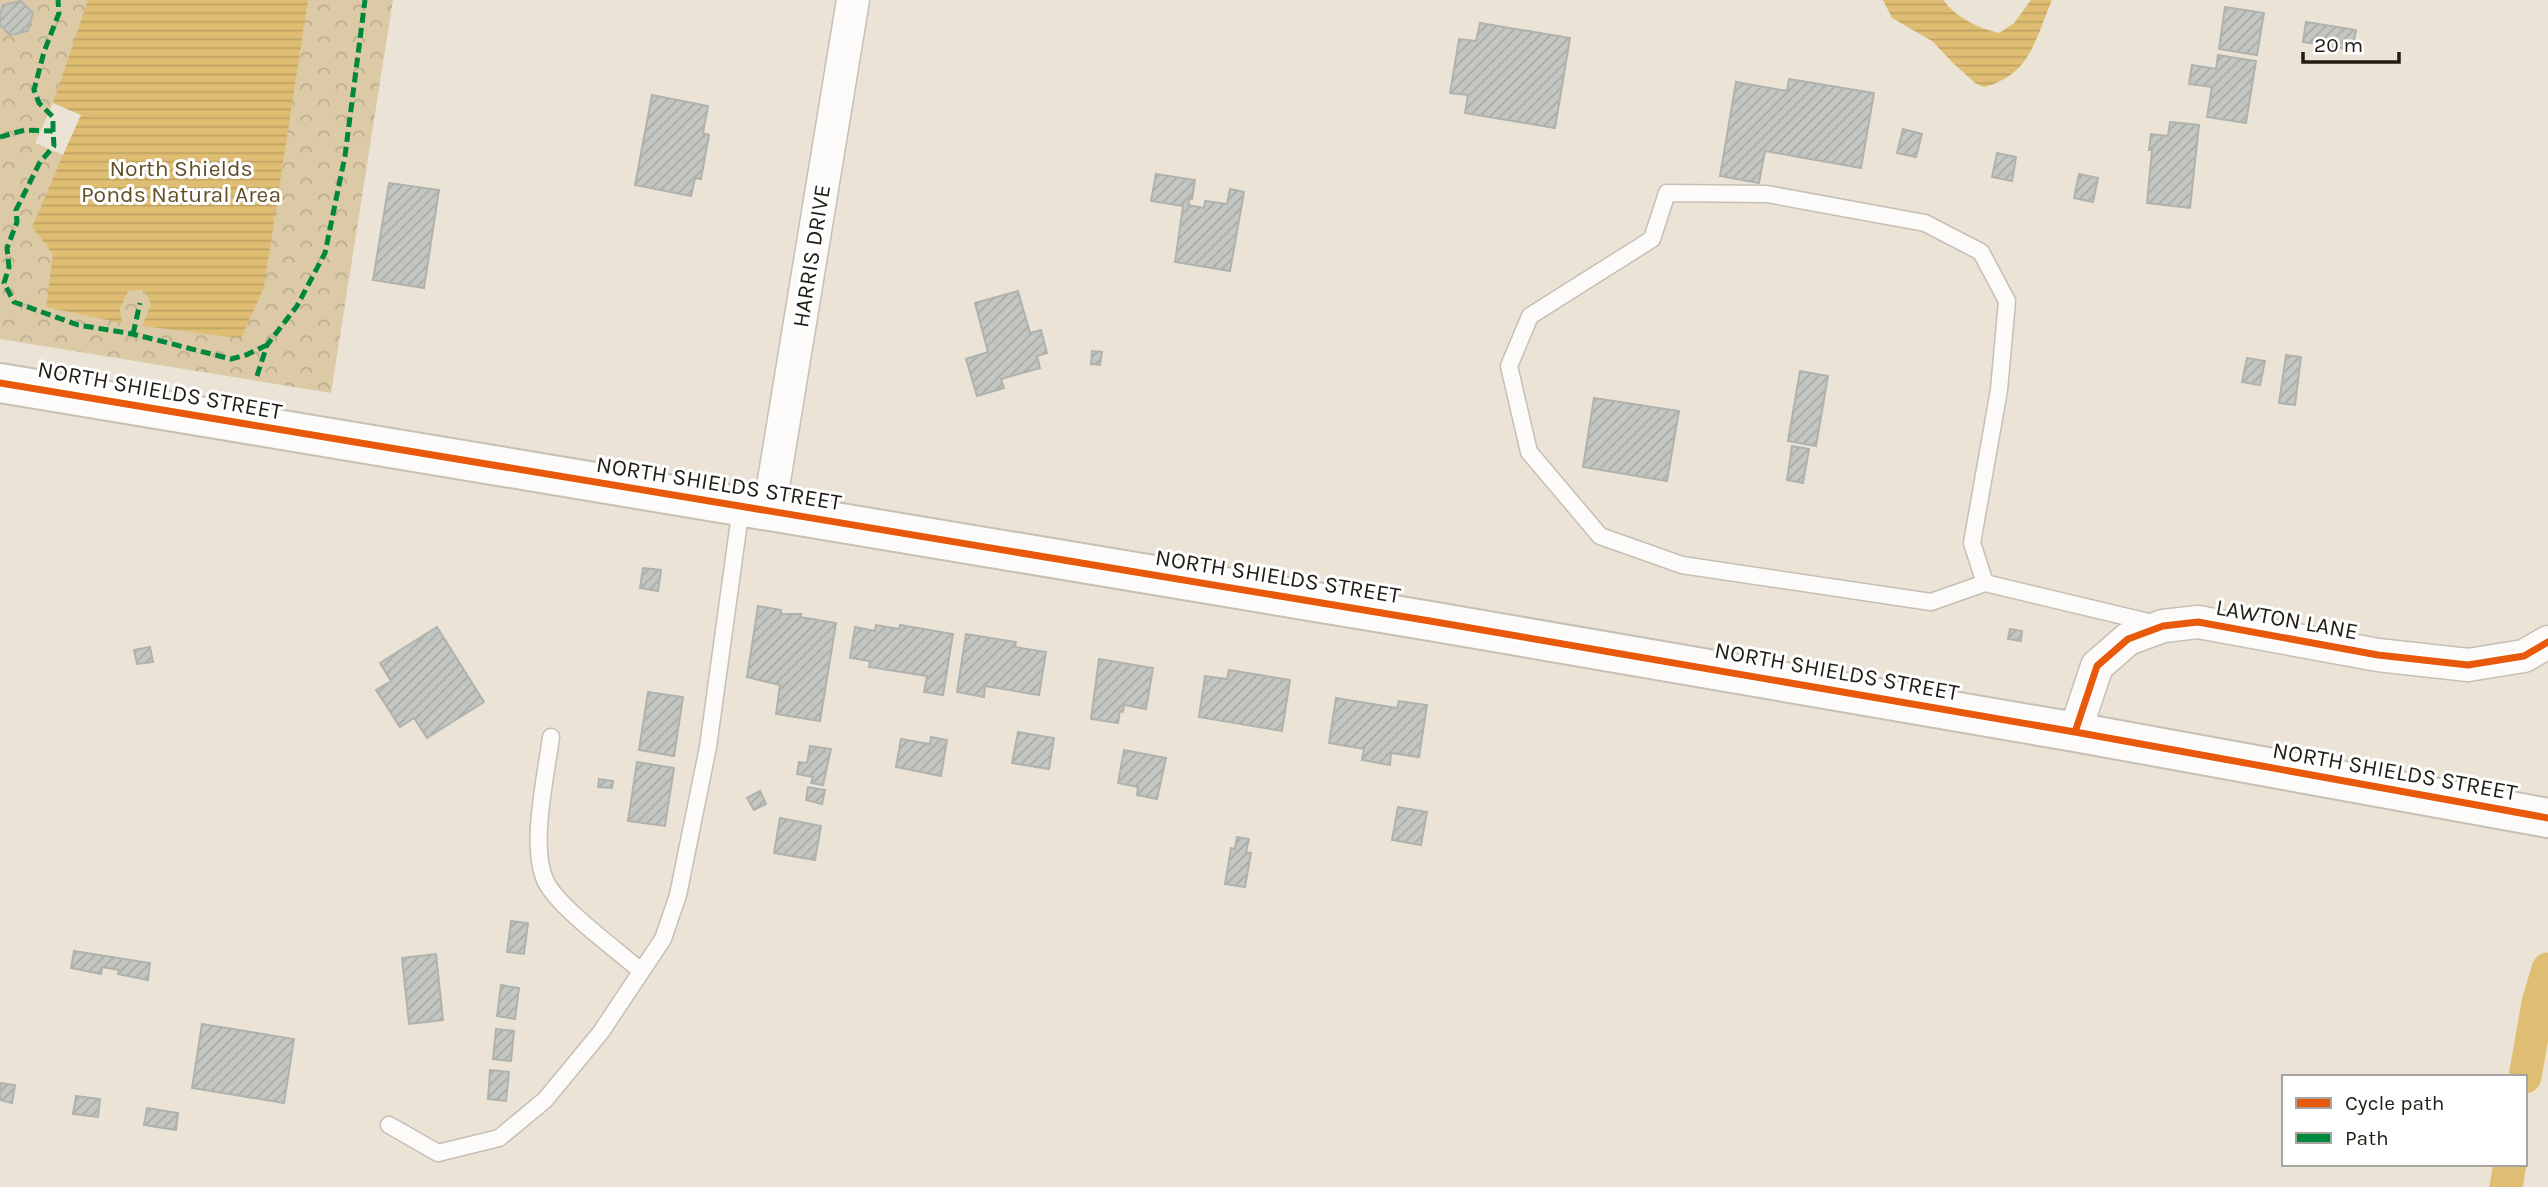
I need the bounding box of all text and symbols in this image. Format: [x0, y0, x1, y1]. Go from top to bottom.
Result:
scale bar [2303, 21, 2399, 65]
text: 20 m [2314, 33, 2363, 57]
park label: North Shields Ponds Natural Area [81, 155, 281, 208]
street label: HARRIS DRIVE [787, 183, 836, 329]
street label: NORTH SHIELDS STREET [36, 356, 285, 425]
street label: NORTH SHIELDS STREET [594, 451, 844, 516]
street label: NORTH SHIELDS STREET [1153, 544, 1403, 609]
street label: LAWTON LANE [2214, 594, 2360, 645]
street label: NORTH SHIELDS STREET [1713, 637, 1962, 706]
street label: NORTH SHIELDS STREET [2271, 737, 2520, 806]
legend [2282, 1075, 2527, 1166]
text: Cycle path [2345, 1091, 2445, 1115]
text: Path [2345, 1126, 2389, 1150]

